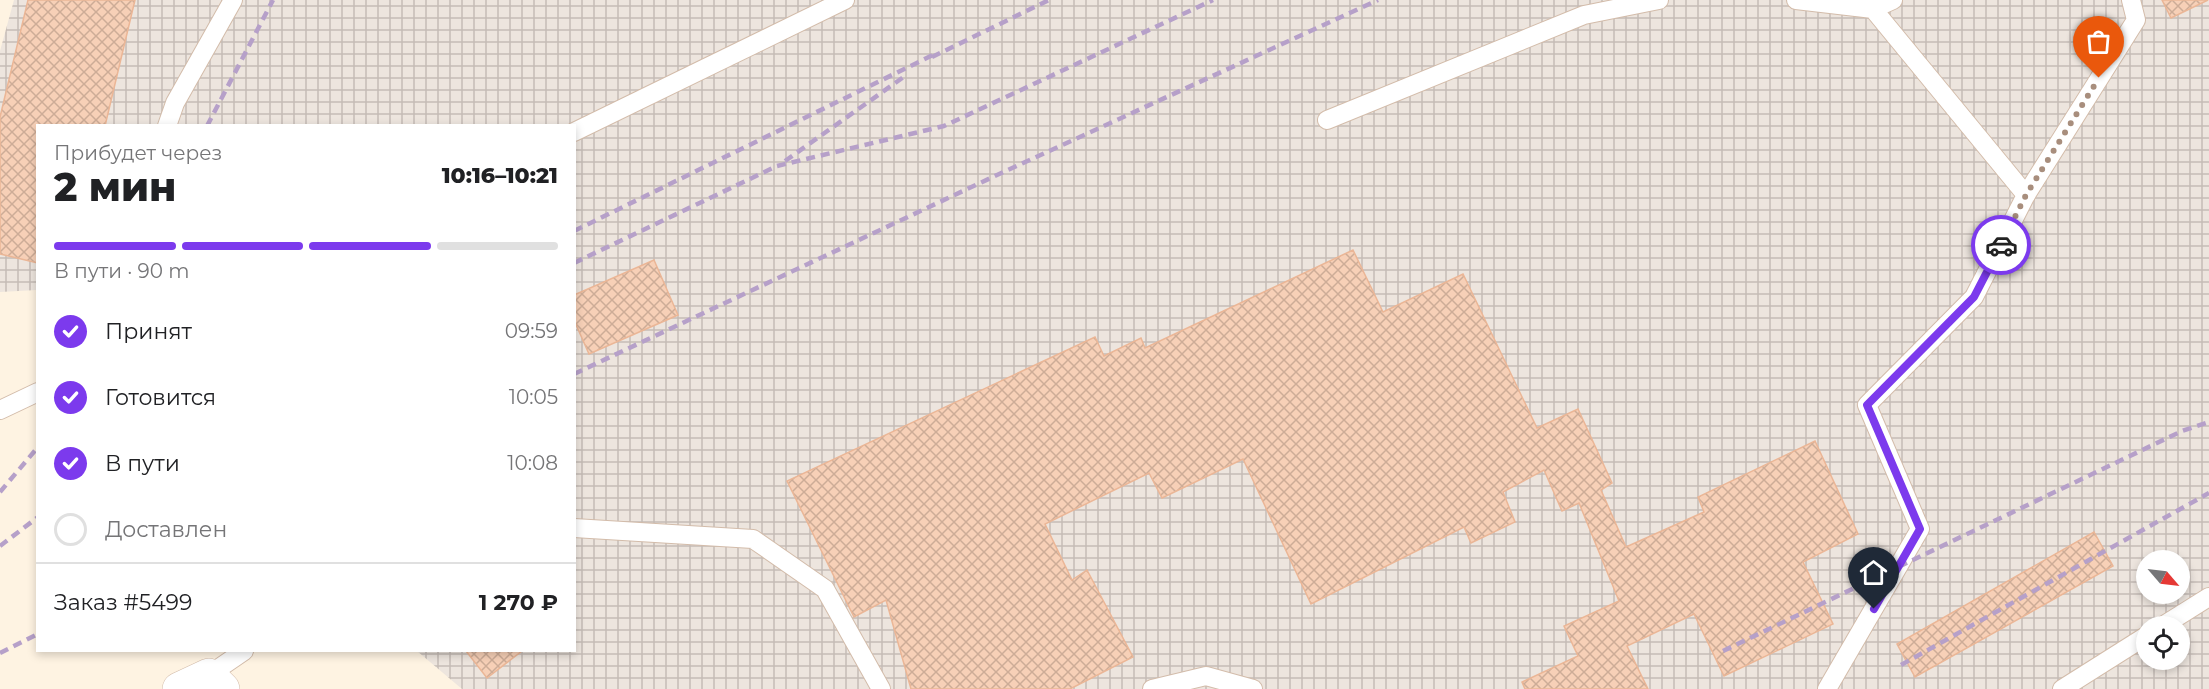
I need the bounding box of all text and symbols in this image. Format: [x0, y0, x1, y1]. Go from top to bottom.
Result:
pin [2073, 16, 2124, 78]
icon: bag [2082, 25, 2115, 58]
text: Прибудет через [54, 141, 222, 165]
text: 10:16–10:21 [442, 162, 558, 189]
text: 2 мин [54, 163, 176, 211]
courier [1971, 215, 2031, 275]
icon: car [1985, 229, 2018, 262]
text: В пути · 90 m [54, 259, 189, 283]
icon: check [54, 315, 87, 348]
text: Принят [105, 318, 192, 345]
text: 09:59 [505, 319, 558, 343]
icon: check [54, 381, 87, 414]
text: Готовится [105, 384, 216, 411]
text: 10:05 [509, 385, 558, 409]
icon: check [54, 447, 87, 480]
text: В пути [105, 450, 180, 477]
text: 10:08 [507, 451, 558, 475]
text: Доставлен [105, 516, 227, 543]
pin [1848, 547, 1899, 609]
north arrow [2136, 550, 2190, 604]
map controls [2136, 550, 2190, 670]
icon: home [1857, 556, 1890, 589]
text: Заказ #5499 [54, 589, 192, 616]
text: 1 270 ₽ [479, 589, 558, 616]
button: locate [2136, 616, 2190, 670]

